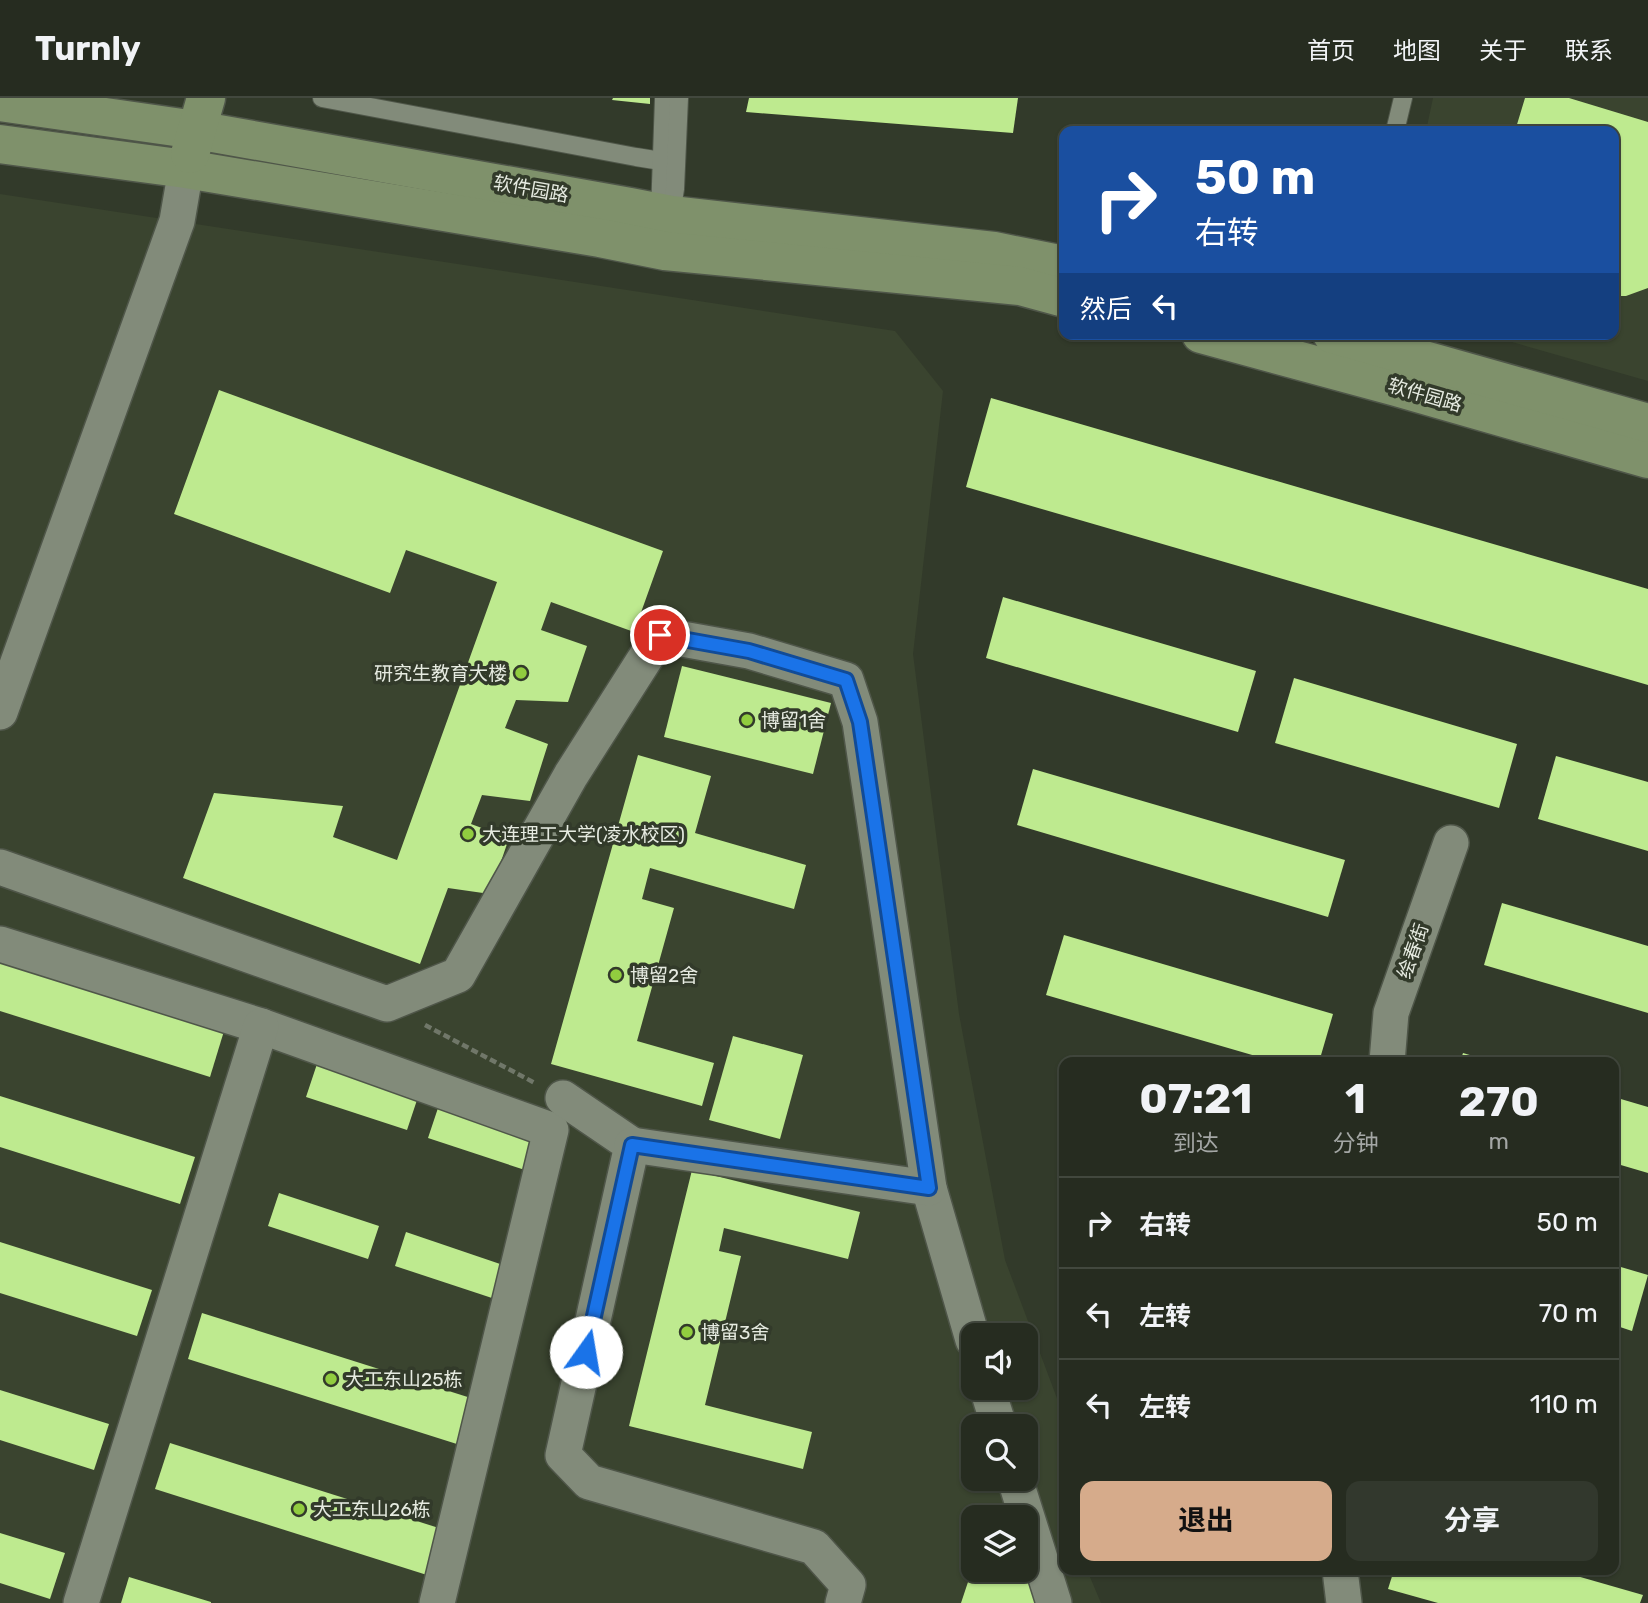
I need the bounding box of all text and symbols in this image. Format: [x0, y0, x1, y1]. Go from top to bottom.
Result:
text: Turnly [35, 29, 141, 68]
text: 首页 [1307, 37, 1355, 65]
text: 地图 [1393, 37, 1441, 65]
text: 关于 [1479, 37, 1527, 65]
text: 联系 [1565, 37, 1613, 65]
text: 50 m [1195, 148, 1315, 206]
icon: right [1080, 154, 1171, 245]
street label: 软件园路 [492, 171, 570, 207]
text: 右转 [1195, 214, 1259, 252]
icon: left [1146, 287, 1184, 325]
text: 然后 [1080, 294, 1132, 325]
street label: 软件园路 [1385, 373, 1465, 417]
pin [630, 605, 690, 665]
icon: arrive [641, 616, 679, 654]
place label: 研究生教育大楼 [374, 662, 507, 685]
marker: 研究生教育大楼 [513, 665, 529, 681]
place label: 博留1舍 [761, 709, 826, 732]
marker: 博留1舍 [739, 712, 755, 728]
place label: 大连理工大学(凌水校区) [482, 823, 685, 846]
marker: 大连理工大学(凌水校区) [460, 826, 476, 842]
street label: 绘春街 [1393, 920, 1433, 982]
place label: 博留2舍 [630, 964, 698, 987]
marker: 博留2舍 [608, 967, 624, 983]
text: 07:21 [1139, 1074, 1252, 1124]
text: 1 [1345, 1074, 1366, 1124]
text: 270 [1459, 1077, 1539, 1127]
text: m [1489, 1127, 1509, 1155]
text: 到达 [1173, 1129, 1219, 1157]
text: 分钟 [1333, 1129, 1379, 1157]
icon: right [1080, 1204, 1118, 1242]
text: 50 m [1537, 1207, 1598, 1238]
text: 右转 [1139, 1210, 1191, 1241]
icon: left [1080, 1295, 1118, 1333]
text: 70 m [1539, 1298, 1598, 1329]
text: 左转 [1139, 1301, 1191, 1332]
position arrow [549, 1315, 623, 1389]
place label: 博留3舍 [701, 1321, 769, 1344]
map controls [961, 1323, 1038, 1582]
button: sound [961, 1323, 1038, 1400]
marker: 博留3舍 [679, 1324, 695, 1340]
place label: 大工东山25栋 [345, 1368, 462, 1391]
marker: 大工东山25栋 [323, 1371, 339, 1387]
icon: left [1080, 1386, 1118, 1424]
text: 110 m [1530, 1389, 1598, 1420]
text: 左转 [1139, 1392, 1191, 1423]
button: search [961, 1414, 1038, 1491]
button: 退出 [1080, 1481, 1332, 1561]
button: 分享 [1346, 1481, 1598, 1561]
place label: 大工东山26栋 [313, 1498, 431, 1521]
marker: 大工东山26栋 [291, 1501, 307, 1517]
button: layers [961, 1505, 1038, 1582]

